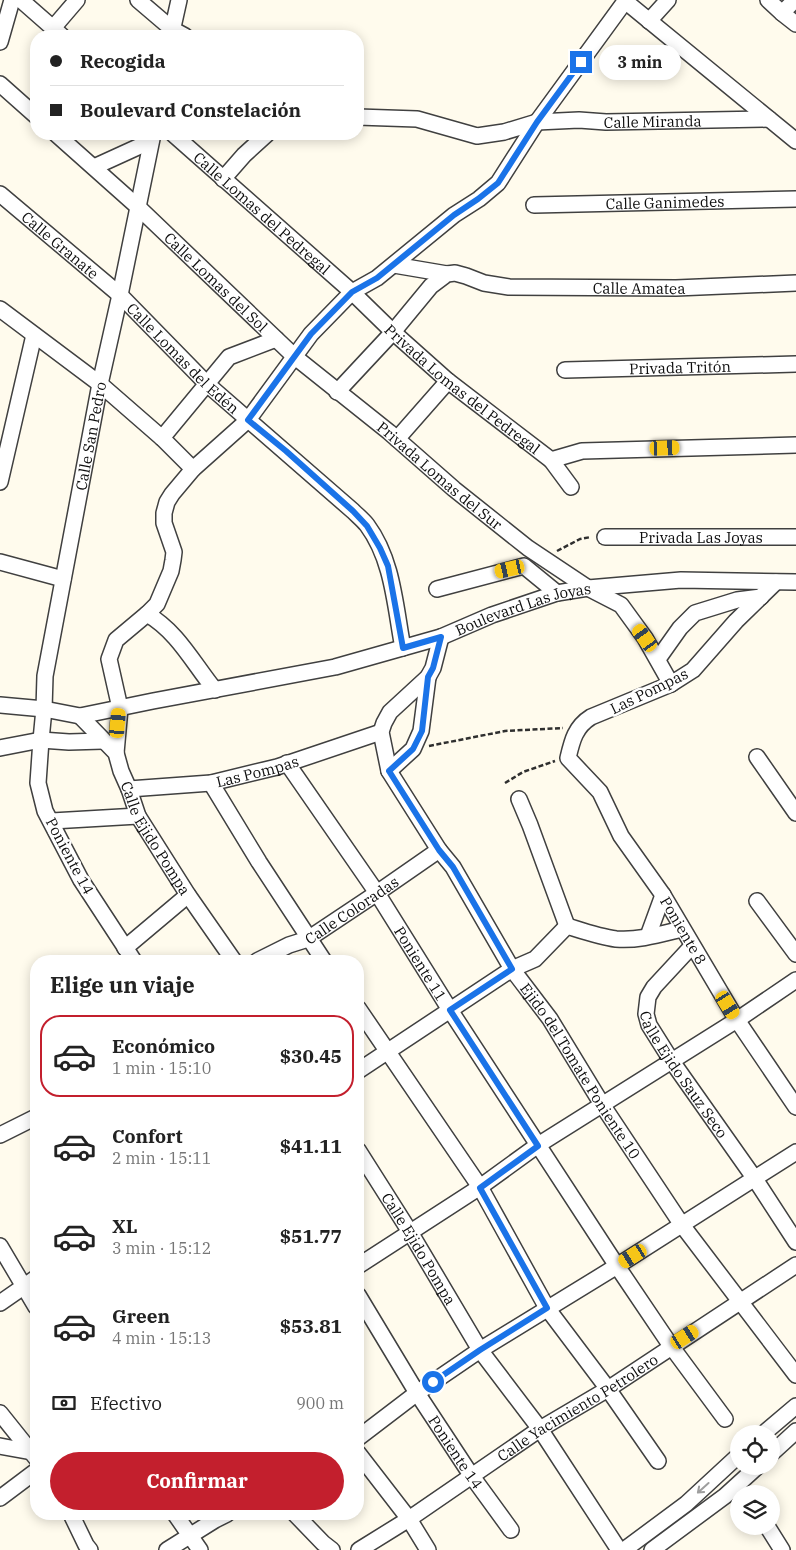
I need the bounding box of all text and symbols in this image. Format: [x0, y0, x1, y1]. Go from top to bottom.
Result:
callout: 3 min [598, 44, 681, 80]
text: Recogida [80, 49, 166, 73]
route end [570, 51, 592, 73]
text: 3 min [618, 52, 662, 72]
text: Boulevard Constelación [80, 98, 301, 122]
street label: Calle Miranda [604, 111, 702, 132]
street label: Calle Lomas del Pedregal [190, 147, 335, 278]
street label: Calle Ganimedes [605, 191, 725, 213]
street label: Calle Granate [18, 207, 103, 283]
street label: Calle Lomas del Sol [160, 228, 272, 336]
street label: Calle Amatea [593, 278, 686, 298]
street label: Calle Lomas del Edén [123, 298, 244, 418]
street label: Privada Lomas del Pedregal [381, 320, 544, 458]
street label: Privada Tritón [629, 356, 731, 378]
street label: Calle San Pedro [71, 380, 110, 492]
street label: Privada Lomas del Sur [374, 417, 507, 534]
car [649, 440, 680, 456]
street label: Privada Las Joyas [639, 528, 763, 547]
car [493, 558, 526, 580]
street label: Boulevard Las Joyas [452, 578, 592, 639]
car [630, 621, 659, 655]
street label: Las Pompas [607, 664, 691, 718]
car [109, 707, 126, 739]
street label: Las Pompas [214, 751, 301, 791]
street label: Calle Ejido Pompa [117, 778, 195, 898]
street label: Poniente 14 [42, 814, 98, 898]
street label: Calle Coloradas [301, 872, 402, 948]
street label: Poniente 8 [656, 893, 711, 967]
street label: Poniente 11 [390, 923, 451, 1004]
text: Elige un viaje [50, 970, 195, 999]
street label: Ejido del Tomate Poniente 10 [516, 979, 645, 1162]
car [713, 988, 742, 1022]
street label: Calle Ejido Sauz Seco [636, 1009, 732, 1141]
icon: car [52, 1034, 97, 1079]
text: Económico [112, 1034, 215, 1058]
text: $30.45 [280, 1044, 342, 1068]
text: 1 min · 15:10 [112, 1058, 211, 1078]
icon: car [52, 1124, 97, 1169]
text: Confort [112, 1124, 183, 1148]
text: $41.11 [280, 1134, 342, 1158]
text: 2 min · 15:11 [112, 1148, 211, 1168]
street label: Calle Ejido Pompa [378, 1189, 460, 1308]
icon: car [52, 1214, 97, 1259]
text: XL [112, 1214, 138, 1238]
text: $51.77 [280, 1224, 342, 1248]
text: 3 min · 15:12 [112, 1238, 211, 1258]
car [616, 1242, 649, 1270]
icon: car [52, 1304, 97, 1349]
text: Green [112, 1304, 170, 1328]
text: $53.81 [280, 1314, 342, 1338]
car [668, 1323, 701, 1351]
text: 4 min · 15:13 [112, 1328, 211, 1348]
street label: Calle Yacimiento Petrolero [493, 1349, 661, 1465]
route start [422, 1371, 444, 1393]
icon: cash [50, 1389, 78, 1417]
text: Efectivo [90, 1391, 162, 1415]
text: 900 m [296, 1393, 344, 1413]
street label: Poniente 14 [425, 1412, 487, 1492]
map controls [730, 1425, 780, 1535]
button: locate [730, 1425, 780, 1475]
button: Confirmar [50, 1452, 344, 1510]
one-way arrow [697, 1483, 710, 1494]
button: layers [730, 1485, 780, 1535]

